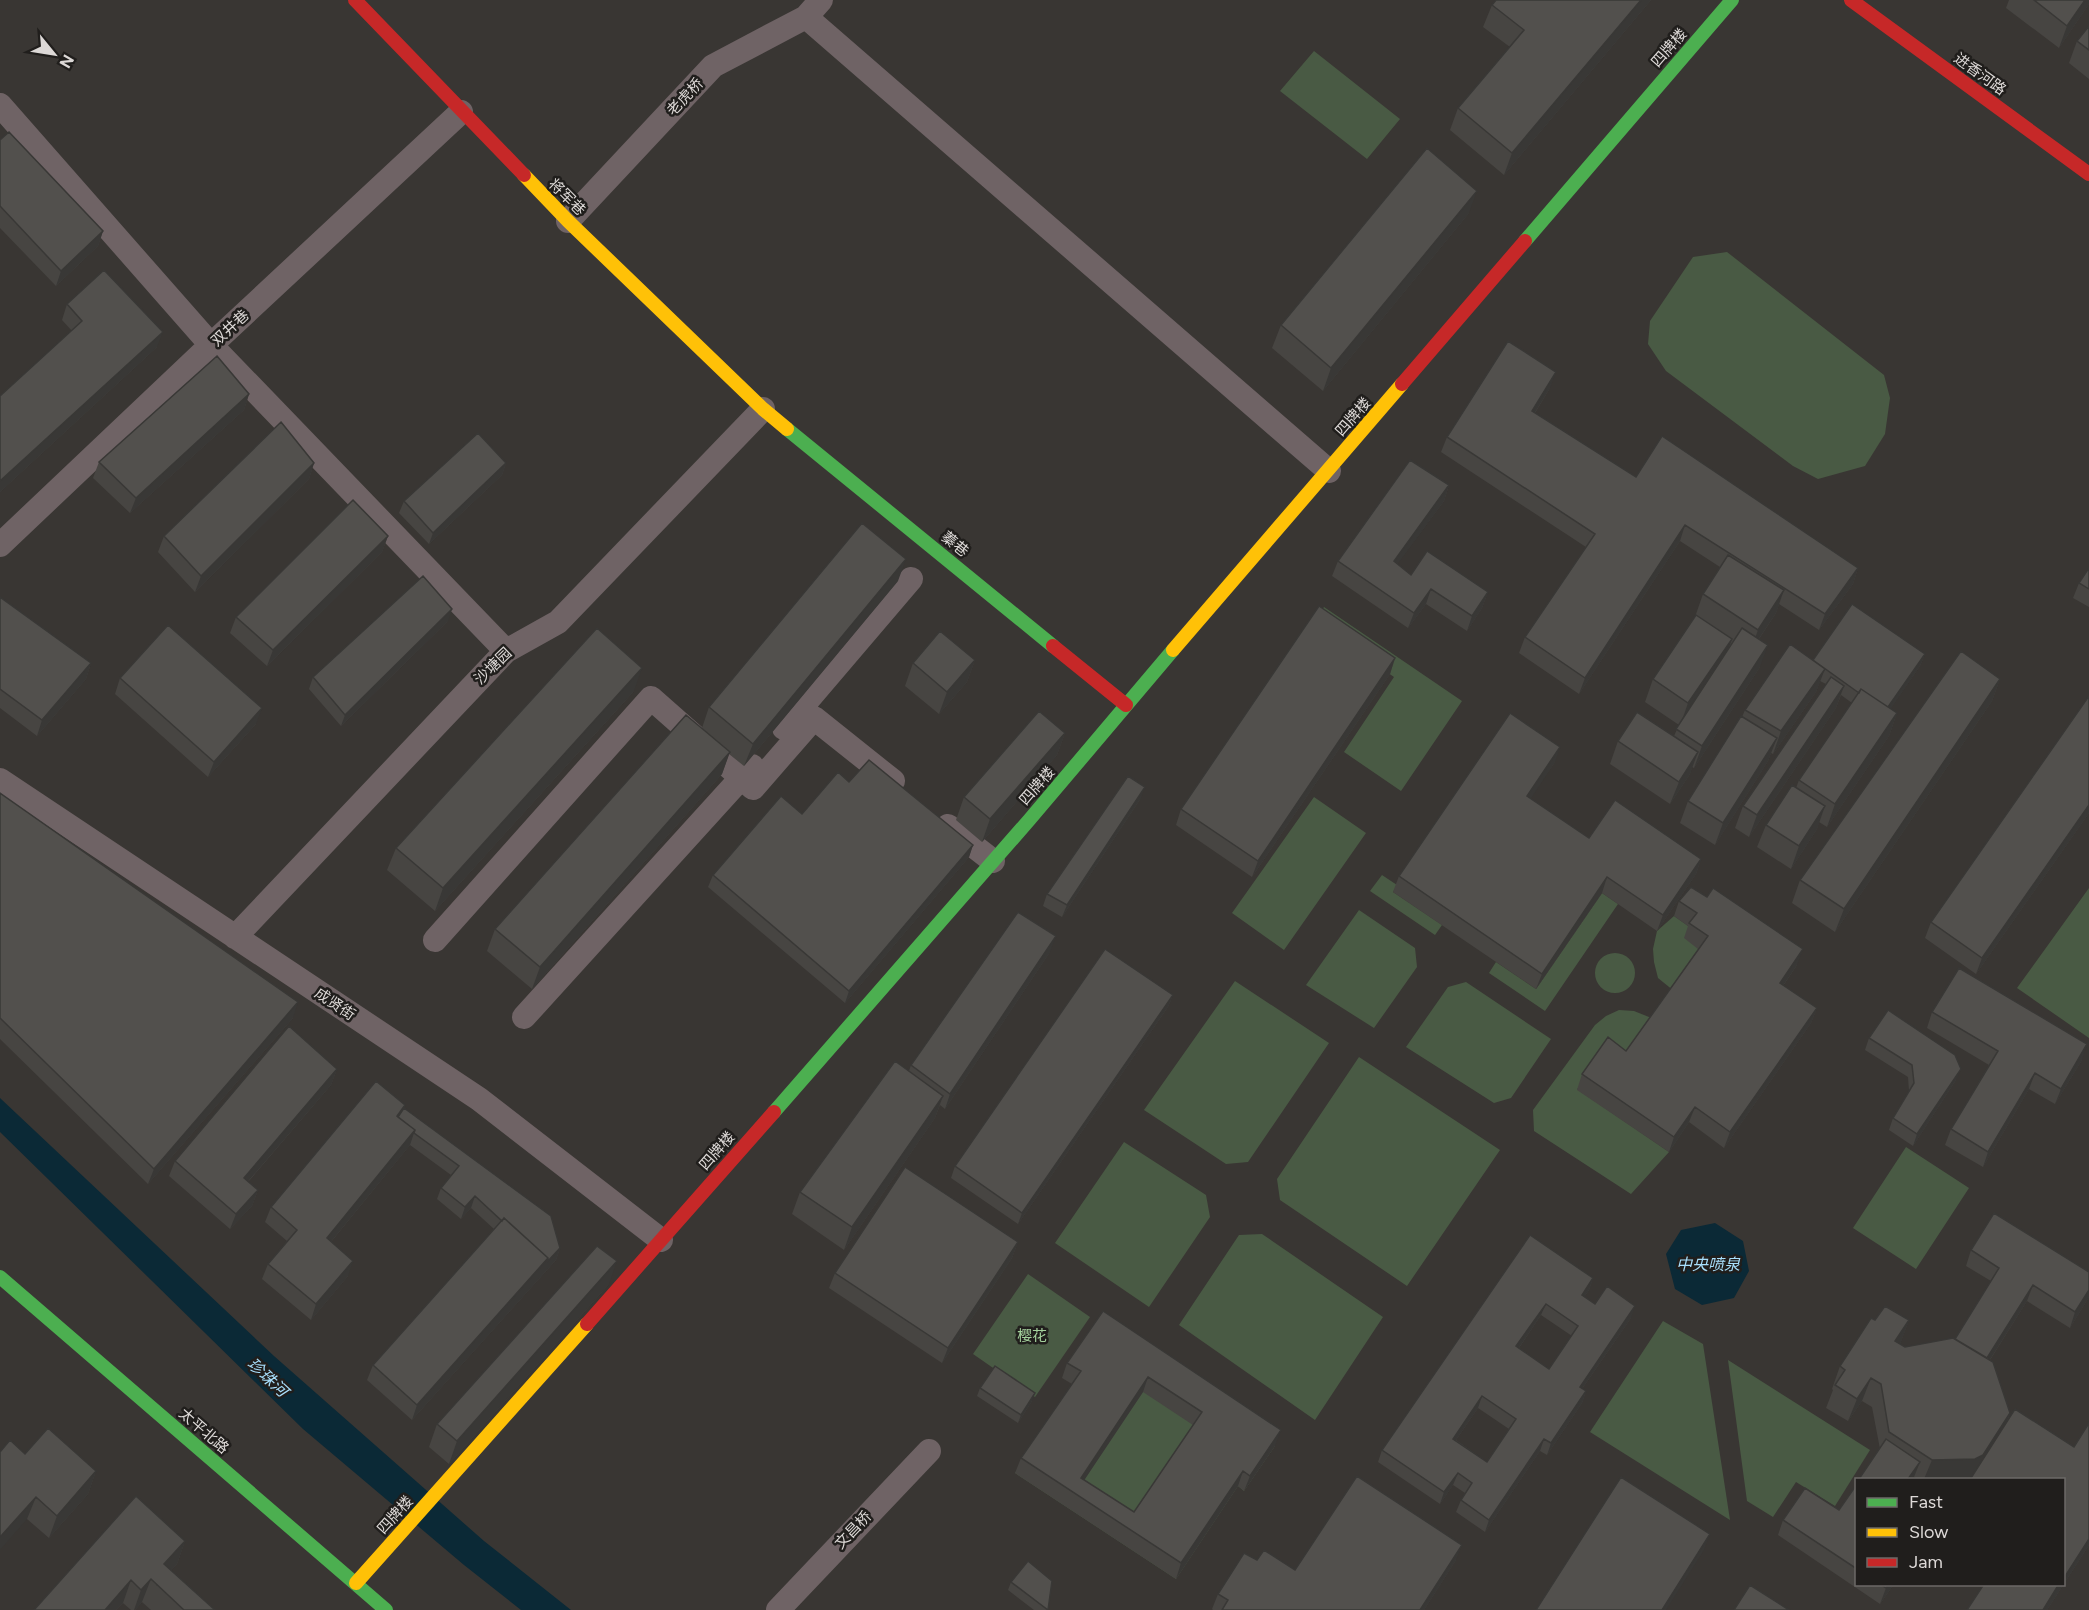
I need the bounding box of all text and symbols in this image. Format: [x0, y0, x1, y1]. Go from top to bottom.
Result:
north arrow [24, 24, 84, 84]
street label: 四牌楼 [1647, 25, 1691, 71]
street label: 进香河路 [1950, 49, 2010, 99]
text: N [55, 51, 78, 71]
street label: 老虎桥 [663, 74, 707, 120]
street label: 将军巷 [545, 175, 589, 219]
street label: 双井巷 [207, 306, 253, 350]
street label: 四牌楼 [1331, 394, 1375, 440]
street label: 蓁巷 [938, 528, 972, 560]
street label: 沙塘园 [471, 644, 515, 688]
street label: 四牌楼 [1015, 763, 1059, 809]
street label: 成贤街 [311, 984, 359, 1024]
street label: 四牌楼 [695, 1128, 739, 1174]
water label: 中央喷泉 [1676, 1255, 1741, 1274]
park label: 樱花 [1017, 1327, 1047, 1345]
water label: 珍珠河 [244, 1354, 294, 1403]
street label: 太平北路 [175, 1405, 233, 1457]
legend [1855, 1478, 2065, 1586]
text: Fast [1909, 1491, 1943, 1513]
street label: 四牌楼 [373, 1492, 417, 1538]
street label: 文昌桥 [831, 1508, 875, 1552]
text: Slow [1909, 1521, 1948, 1543]
text: Jam [1909, 1551, 1943, 1573]

